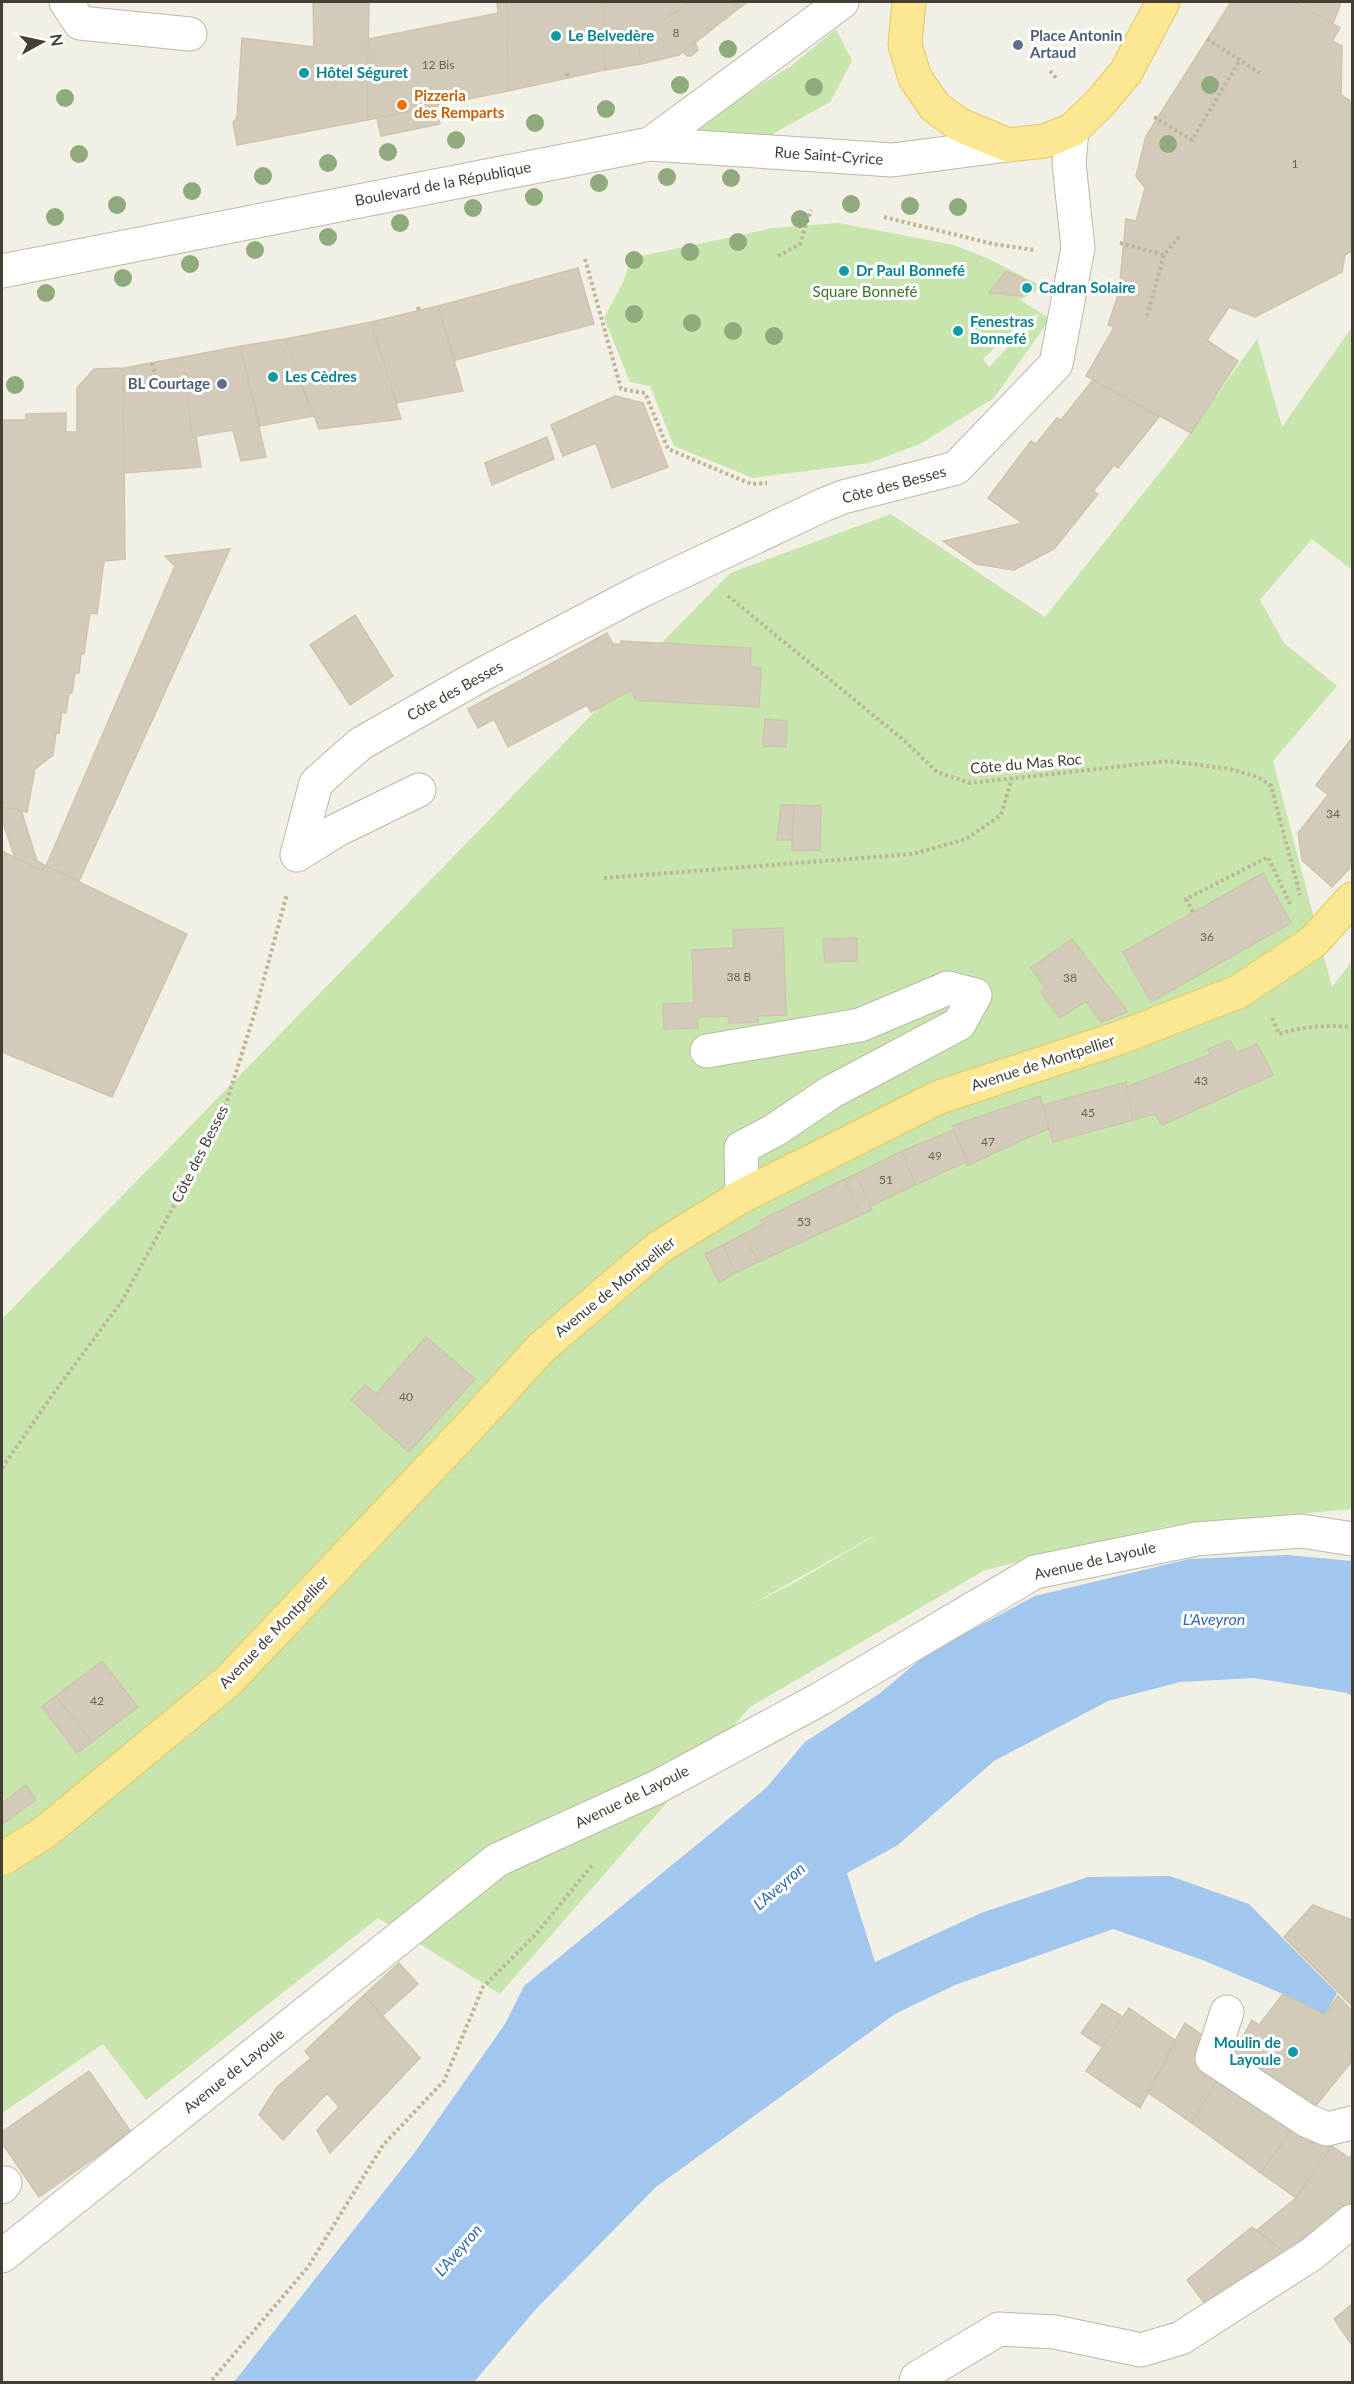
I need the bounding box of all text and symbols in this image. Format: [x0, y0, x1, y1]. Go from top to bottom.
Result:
north arrow [12, 12, 72, 72]
house number: 8 [673, 25, 680, 40]
place label: Le Belvedère [568, 26, 654, 44]
place label: Place Antonin Artaud [1029, 26, 1122, 61]
marker: Le Belvedère [549, 29, 563, 43]
text: N [47, 32, 68, 47]
marker: Place Antonin Artaud [1011, 38, 1025, 52]
house number: 12 Bis [422, 57, 454, 72]
place label: Hôtel Séguret [316, 63, 409, 81]
marker: Hôtel Séguret [297, 66, 311, 80]
place label: Pizzeria des Remparts [414, 86, 505, 121]
marker: Pizzeria des Remparts [395, 98, 409, 112]
street label: Rue Saint-Cyrice [774, 142, 884, 168]
house number: 1 [1292, 156, 1299, 171]
street label: Boulevard de la République [353, 157, 532, 209]
place label: Dr Paul Bonnefé [856, 261, 965, 279]
marker: Dr Paul Bonnefé [837, 264, 851, 278]
place label: Cadran Solaire [1039, 278, 1136, 296]
marker: Cadran Solaire [1020, 281, 1034, 295]
park label: Square Bonnefé [813, 282, 917, 300]
place label: Fenestras Bonnefé [970, 312, 1035, 347]
marker: Fenestras Bonnefé [951, 324, 965, 338]
place label: Les Cèdres [285, 367, 357, 385]
marker: Les Cèdres [266, 370, 280, 384]
place label: BL Courtage [128, 374, 210, 392]
marker: BL Courtage [215, 377, 229, 391]
street label: Côte des Besses [840, 462, 948, 507]
street label: Côte des Besses [403, 656, 506, 724]
street label: Côte du Mas Roc [969, 749, 1082, 777]
house number: 34 [1326, 806, 1340, 821]
house number: 36 [1200, 929, 1214, 944]
house number: 38 B [727, 969, 752, 984]
house number: 38 [1063, 970, 1077, 985]
street label: Avenue de Montpellier [969, 1030, 1117, 1094]
house number: 43 [1194, 1073, 1208, 1088]
street label: Côte des Besses [167, 1102, 231, 1205]
house number: 45 [1081, 1105, 1095, 1120]
house number: 47 [981, 1134, 995, 1149]
house number: 49 [928, 1148, 942, 1163]
house number: 51 [879, 1172, 893, 1187]
house number: 53 [797, 1214, 811, 1229]
street label: Avenue de Montpellier [550, 1232, 679, 1340]
house number: 40 [399, 1389, 413, 1404]
street label: Avenue de Layoule [1032, 1537, 1158, 1583]
street label: Avenue de Montpellier [215, 1571, 332, 1691]
water label: L'Aveyron [1183, 1609, 1245, 1628]
house number: 42 [90, 1693, 104, 1708]
street label: Avenue de Layoule [572, 1761, 692, 1831]
water label: L'Aveyron [749, 1858, 808, 1913]
street label: Avenue de Layoule [179, 2024, 287, 2116]
place label: Moulin de Layoule [1214, 2033, 1281, 2068]
marker: Moulin de Layoule [1286, 2045, 1300, 2059]
water label: L'Aveyron [430, 2220, 485, 2279]

